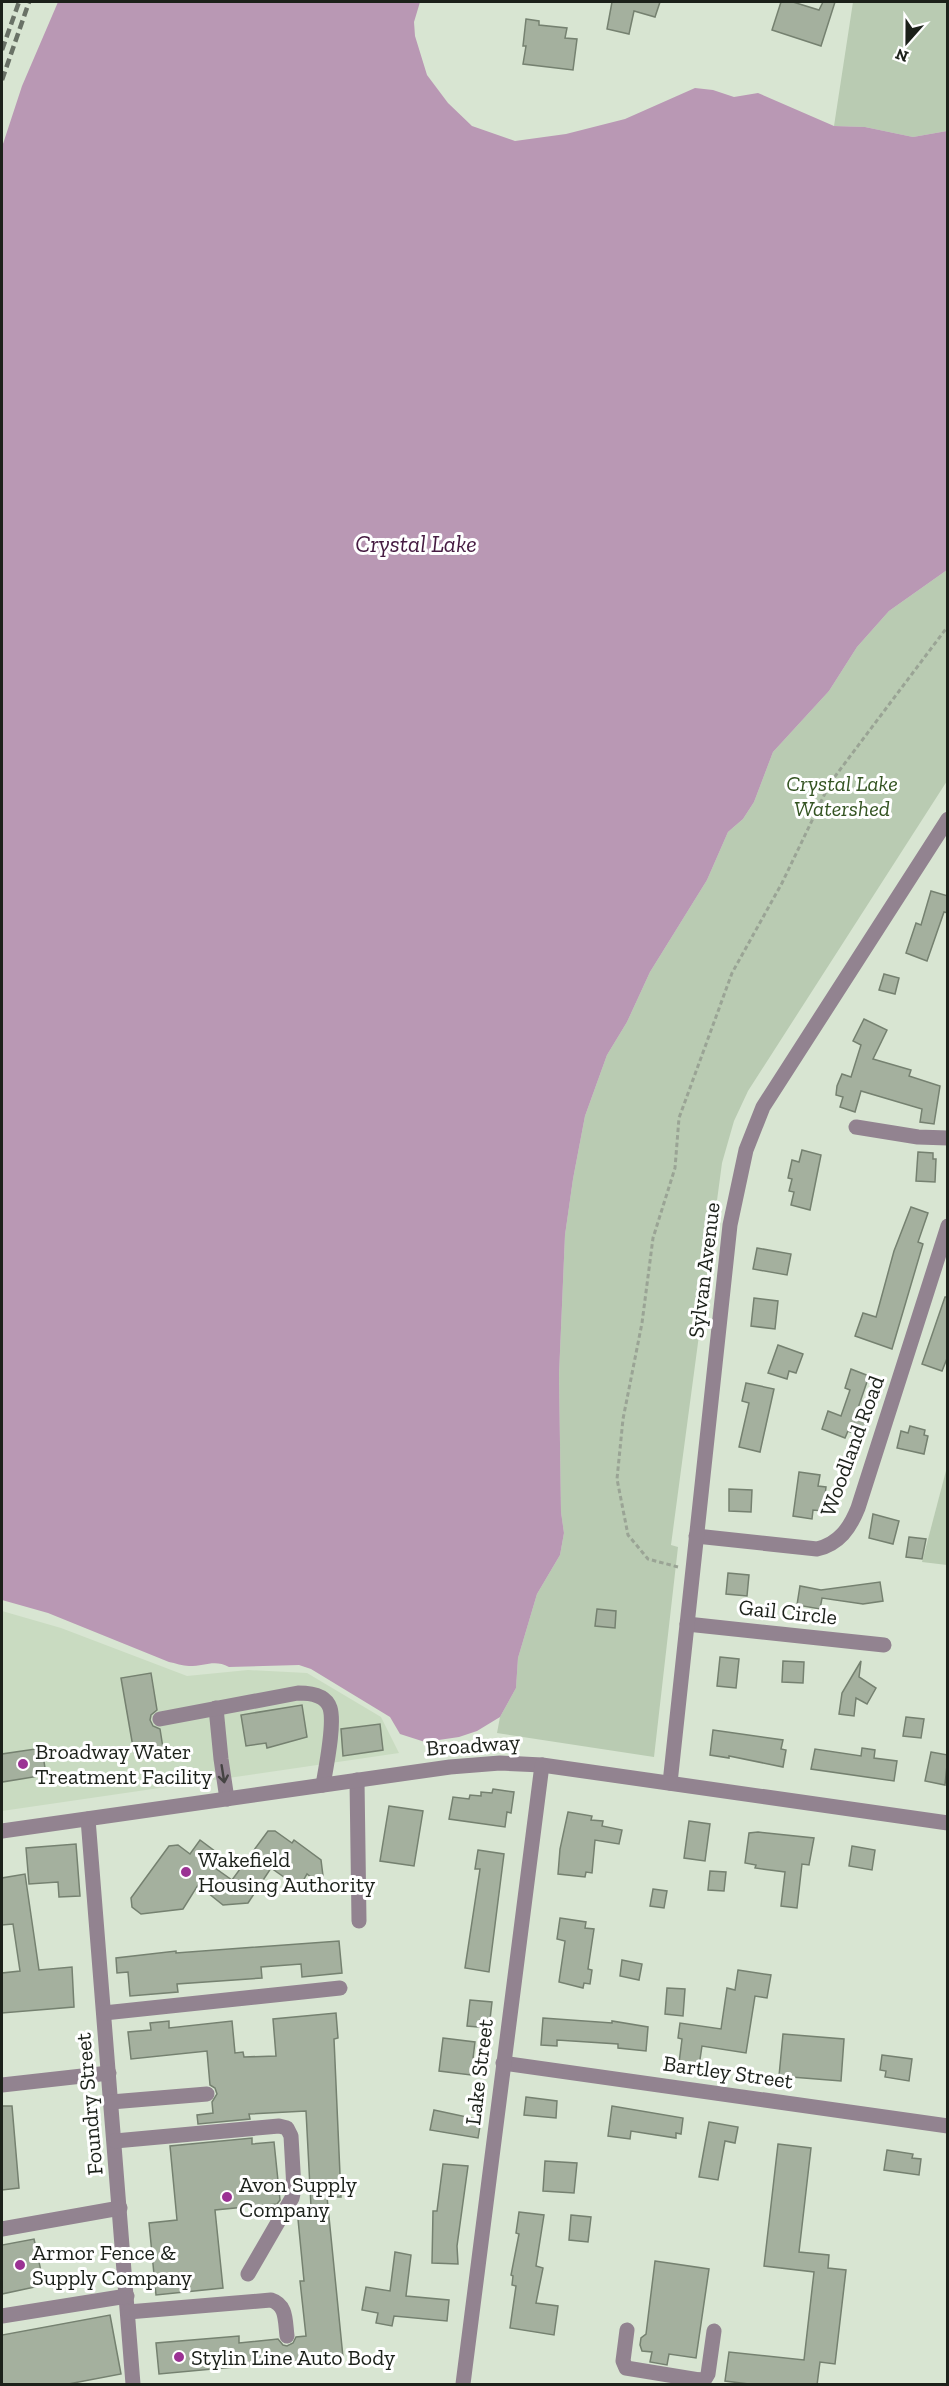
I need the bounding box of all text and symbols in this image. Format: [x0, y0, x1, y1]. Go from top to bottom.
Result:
north arrow [877, 12, 937, 72]
text: N [893, 44, 911, 67]
water label: Crystal Lake [355, 529, 477, 558]
park label: Crystal Lake Watershed [786, 770, 898, 822]
street label: Sylvan Avenue [682, 1201, 726, 1339]
street label: Woodland Road [814, 1372, 890, 1520]
street label: Gail Circle [737, 1593, 839, 1631]
street label: Broadway [425, 1728, 522, 1762]
place label: Broadway Water Treatment Facility [35, 1738, 213, 1790]
marker: Broadway Water Treatment Facility [16, 1757, 30, 1771]
one-way arrow [218, 1764, 229, 1784]
place label: Wakefield Housing Authority [198, 1846, 376, 1898]
marker: Wakefield Housing Authority [179, 1865, 193, 1879]
street label: Lake Street [459, 2016, 499, 2127]
street label: Foundry Street [69, 2031, 109, 2176]
street label: Bartley Street [661, 2050, 795, 2095]
place label: Avon Supply Company [239, 2171, 358, 2223]
marker: Avon Supply Company [220, 2190, 234, 2204]
place label: Armor Fence & Supply Company [32, 2239, 193, 2291]
marker: Armor Fence & Supply Company [13, 2258, 27, 2272]
place label: Stylin Line Auto Body [191, 2344, 396, 2371]
marker: Stylin Line Auto Body [172, 2350, 186, 2364]

